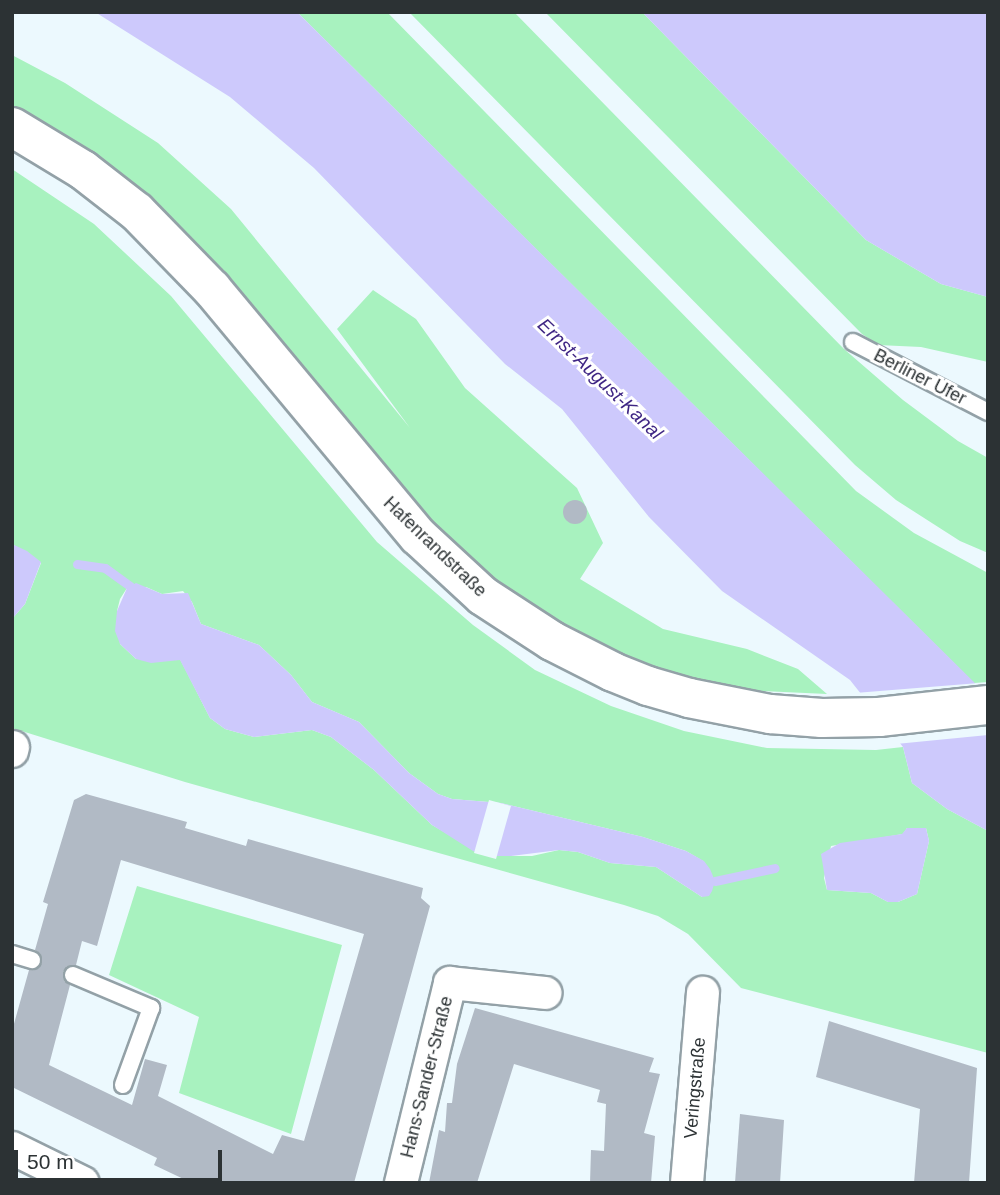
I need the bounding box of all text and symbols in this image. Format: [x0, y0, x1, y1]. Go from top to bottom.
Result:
water label: Ernst-August-Kanal [533, 314, 667, 444]
street label: Berliner Ufer [870, 344, 970, 410]
street label: Hafenrandstraße [379, 492, 491, 602]
street label: Hans-Sander-Straße [396, 994, 458, 1160]
street label: Veringstraße [680, 1036, 710, 1140]
scale bar [18, 1136, 226, 1180]
text: 50 m [27, 1150, 74, 1173]

